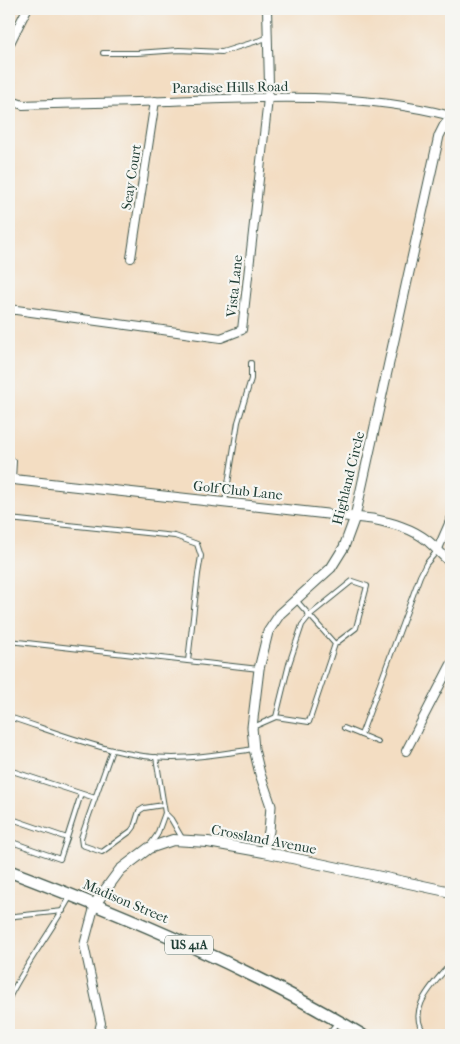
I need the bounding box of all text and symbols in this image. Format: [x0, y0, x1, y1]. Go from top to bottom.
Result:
street label: Paradise Hills Road [172, 78, 289, 97]
street label: Seay Court [118, 143, 145, 211]
street label: Vista Lane [223, 254, 246, 319]
street label: Highland Circle [329, 430, 368, 527]
street label: Golf Club Lane [192, 477, 284, 504]
street label: Crossland Avenue [210, 821, 318, 858]
street label: Madison Street [80, 876, 171, 927]
road number: US 41A [165, 936, 213, 954]

